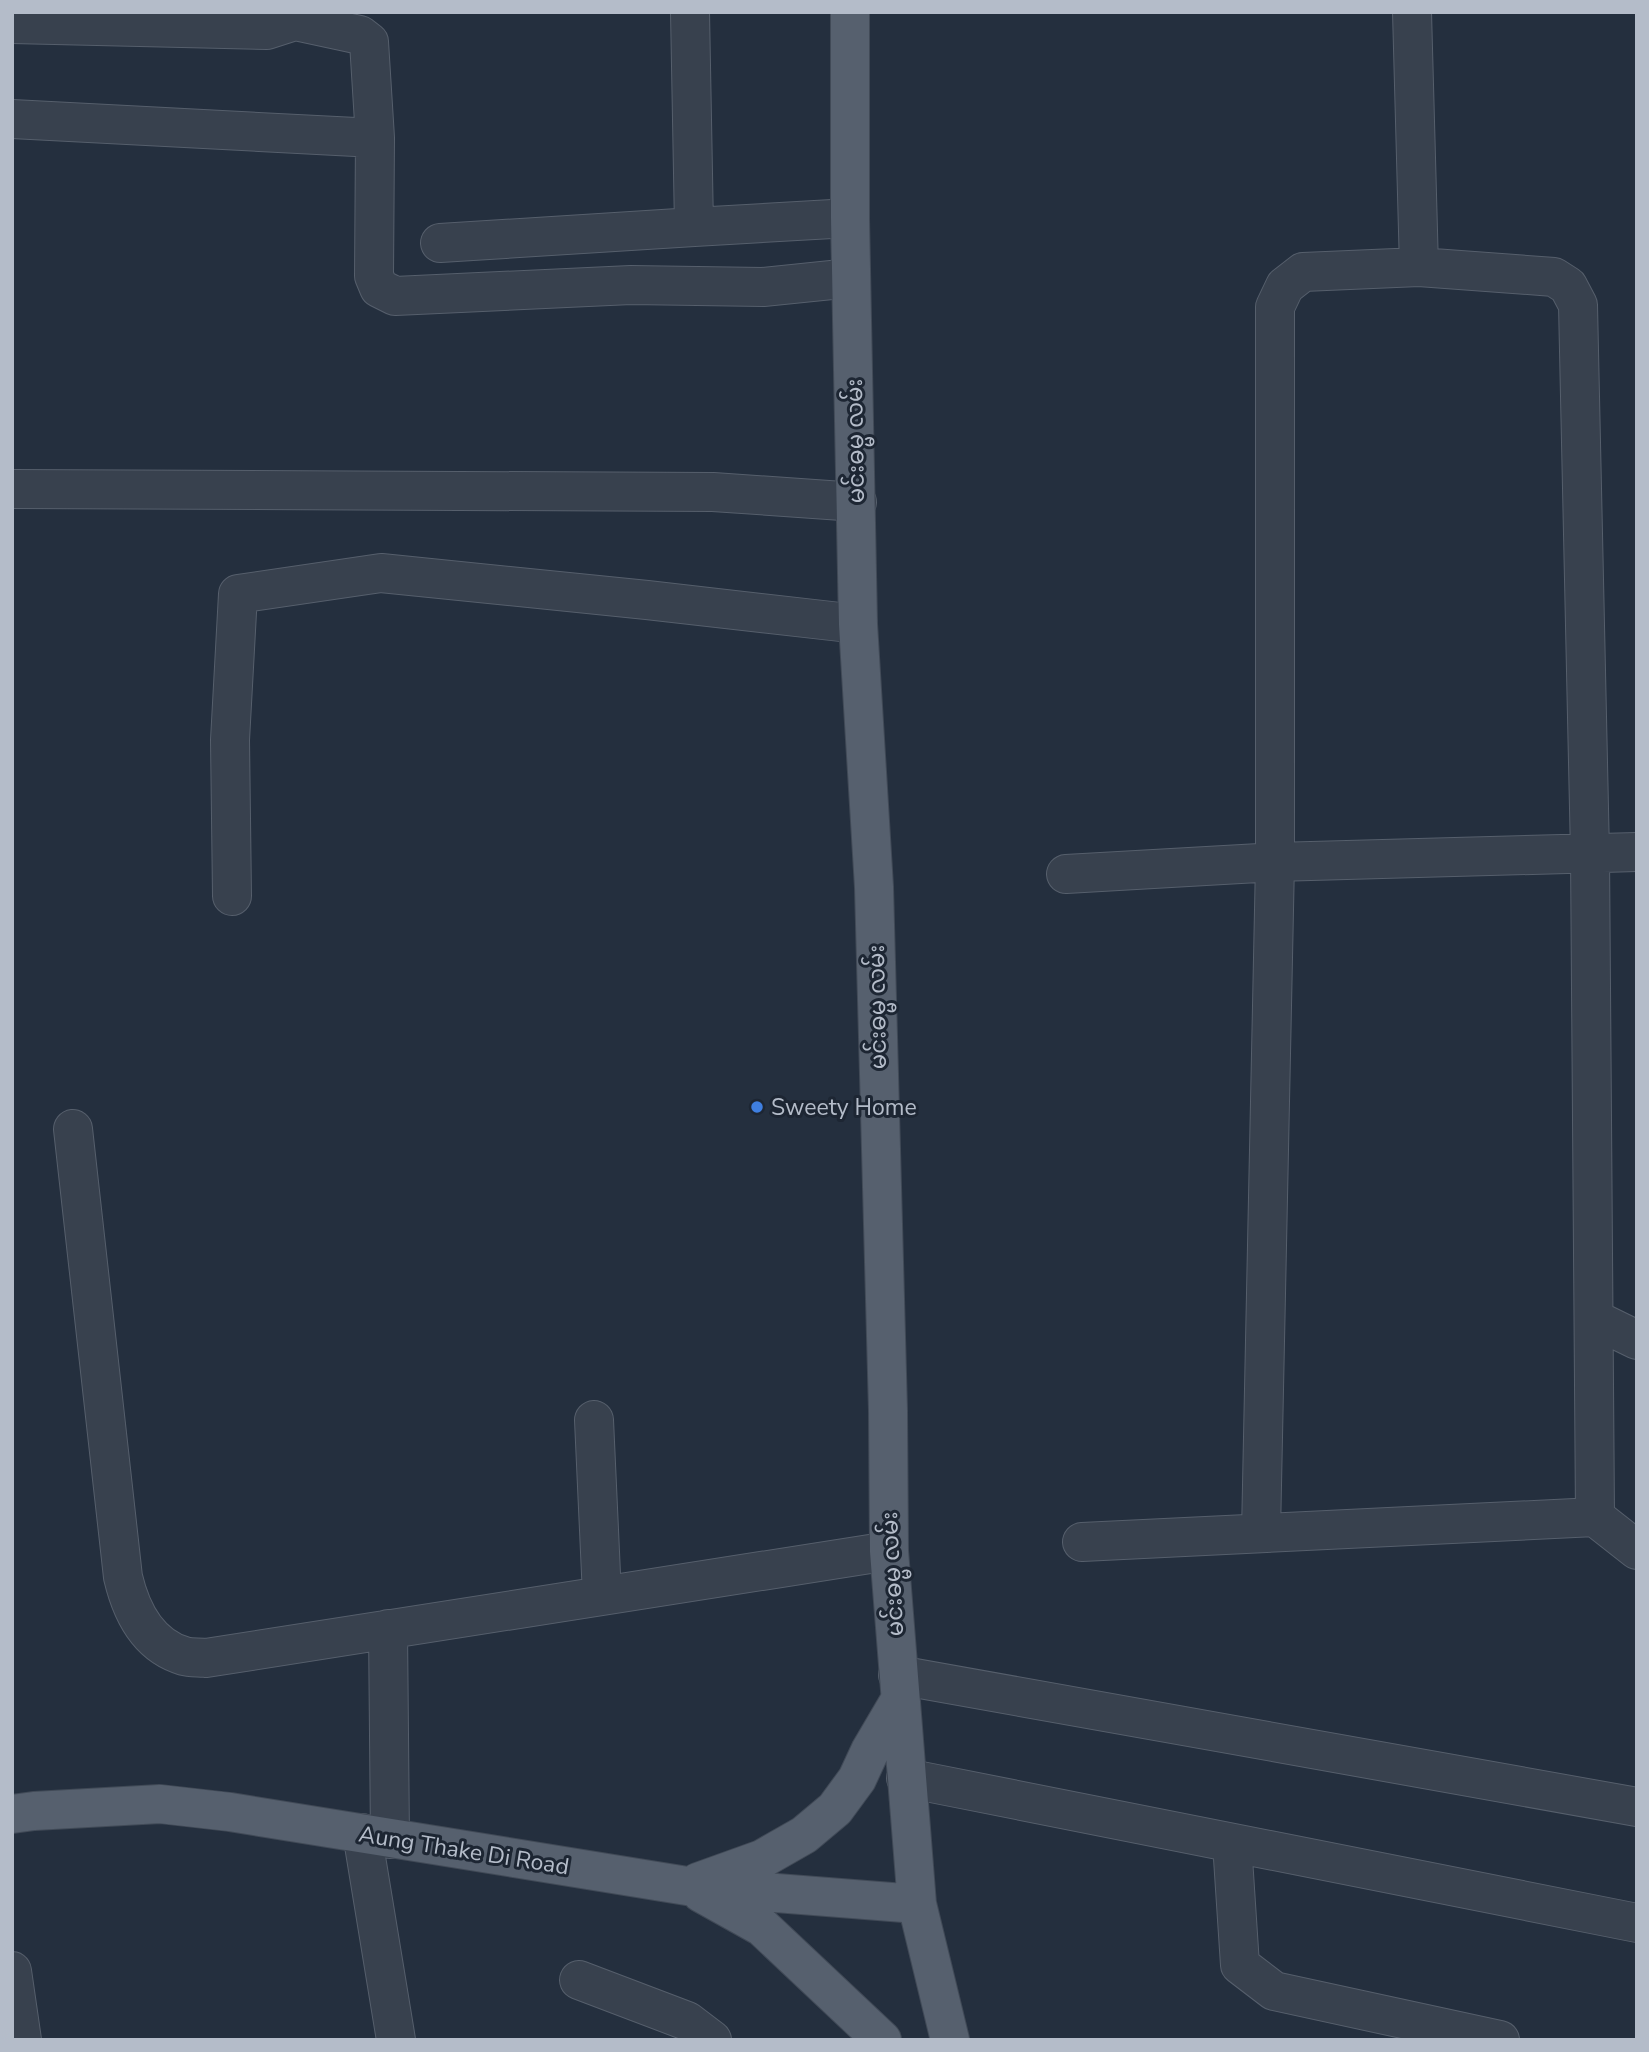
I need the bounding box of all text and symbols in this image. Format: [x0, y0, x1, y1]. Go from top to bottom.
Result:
street label: မင်းဓမ္မ လမ်း [838, 378, 876, 504]
street label: မင်းဓမ္မ လမ်း [860, 944, 898, 1070]
place label: Sweety Home [771, 1092, 917, 1123]
marker: Sweety Home [749, 1099, 765, 1115]
street label: မင်းဓမ္မ လမ်း [873, 1511, 915, 1637]
street label: Aung Thake Di Road [357, 1819, 571, 1882]

